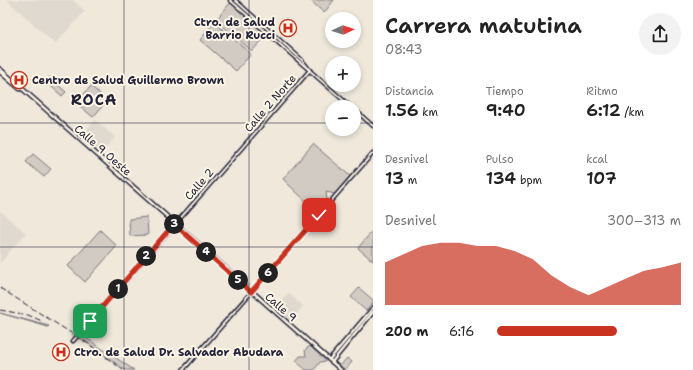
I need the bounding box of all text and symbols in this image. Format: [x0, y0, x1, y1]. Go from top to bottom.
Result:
text: Carrera matutina [385, 11, 582, 40]
north arrow [325, 12, 361, 48]
map controls [325, 12, 361, 136]
button: share [639, 13, 681, 55]
place label: Ctro. de Salud Barrio Rucci [194, 15, 275, 43]
hospital icon: Ctro. de Salud Barrio Rucci [278, 18, 298, 38]
text: 08:43 [385, 41, 423, 58]
button: + [325, 56, 361, 92]
hospital icon: Centro de Salud Guillermo Brown [9, 70, 29, 90]
street label: Calle 2 Norte [241, 71, 300, 135]
place label: Centro de Salud Guillermo Brown [32, 73, 225, 88]
text: Distancia [385, 84, 434, 99]
text: Tiempo [486, 84, 524, 99]
text: Ritmo [586, 84, 618, 99]
district label: ROCA [71, 90, 117, 110]
text: 1.56 [385, 99, 419, 121]
text: 9:40 [486, 99, 526, 121]
text: 6:12 [586, 99, 621, 121]
button: − [325, 100, 361, 136]
text: km [419, 105, 438, 120]
text: /km [621, 105, 644, 120]
street label: Calle 9 Oeste [71, 121, 134, 179]
text: Desnivel [385, 152, 428, 167]
text: Pulso [486, 152, 514, 167]
text: kcal [586, 152, 608, 167]
street label: Calle 2 [181, 165, 217, 203]
text: 13 [385, 167, 404, 189]
text: 134 [486, 167, 516, 189]
text: 107 [586, 167, 617, 189]
text: m [404, 173, 417, 188]
text: bpm [516, 173, 542, 188]
pin [302, 198, 336, 232]
icon: check [308, 204, 330, 226]
text: Desnivel [385, 212, 436, 229]
text: 300–313 m [607, 212, 681, 229]
pin: 3 [164, 214, 184, 234]
text: 3 [170, 216, 178, 231]
pin: 4 [196, 242, 216, 262]
text: 4 [202, 244, 210, 259]
pin: 2 [136, 246, 156, 266]
text: 2 [142, 248, 150, 263]
pin: 6 [258, 263, 278, 283]
text: 6 [264, 265, 272, 280]
pin: 5 [228, 270, 248, 290]
text: 5 [235, 272, 241, 287]
pin: 1 [108, 279, 128, 299]
text: 1 [115, 281, 121, 296]
street label: Calle 9 [262, 289, 300, 325]
pin [73, 304, 107, 338]
icon: arrive [79, 310, 101, 332]
text: 200 m [385, 323, 428, 340]
text: 6:16 [449, 323, 474, 340]
hospital icon: Ctro. de Salud Dr. Salvador Abudara [51, 342, 71, 362]
place label: Ctro. de Salud Dr. Salvador Abudara [74, 345, 284, 360]

